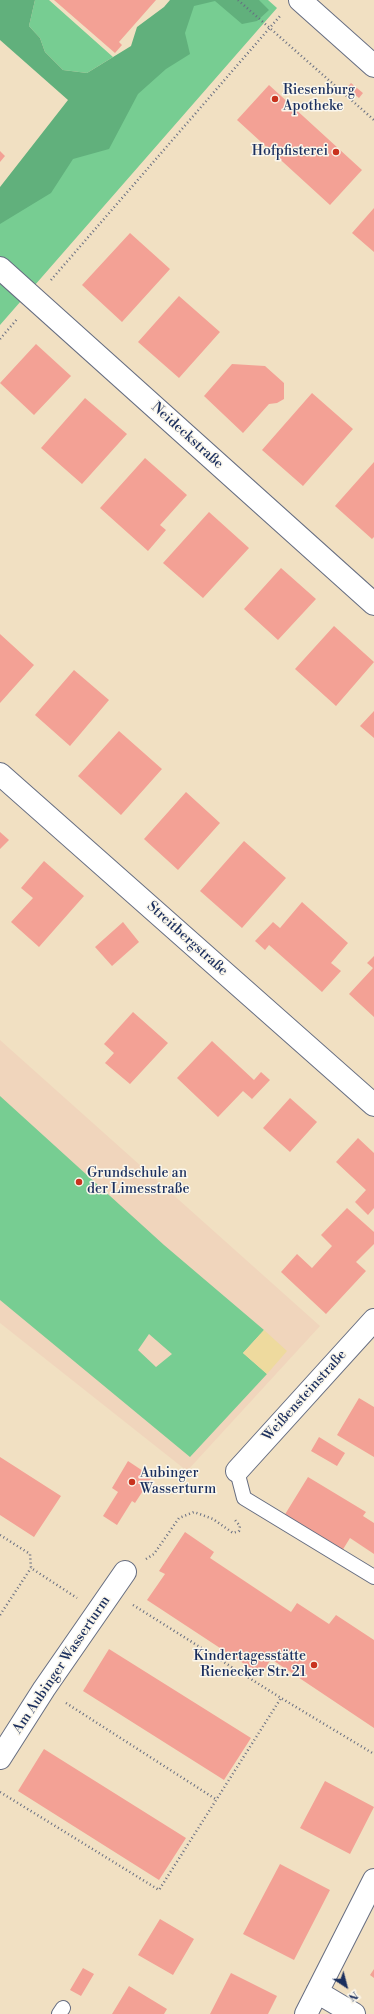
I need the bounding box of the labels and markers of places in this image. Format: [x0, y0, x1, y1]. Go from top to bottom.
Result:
place label: Riesenburg Apotheke [283, 83, 355, 116]
marker: Riesenburg Apotheke [270, 94, 280, 104]
place label: Hofpfisterei [252, 144, 328, 160]
marker: Hofpfisterei [331, 147, 341, 157]
place label: Grundschule an der Limesstraße [87, 1166, 190, 1198]
marker: Grundschule an der Limesstraße [74, 1177, 84, 1187]
place label: Aubinger Wasserturm [140, 1466, 216, 1498]
marker: Aubinger Wasserturm [127, 1477, 137, 1487]
place label: Kindertagesstätte Rienecker Str. 21 [193, 1649, 306, 1682]
marker: Kindertagesstätte Rienecker Str. 21 [309, 1660, 319, 1670]

